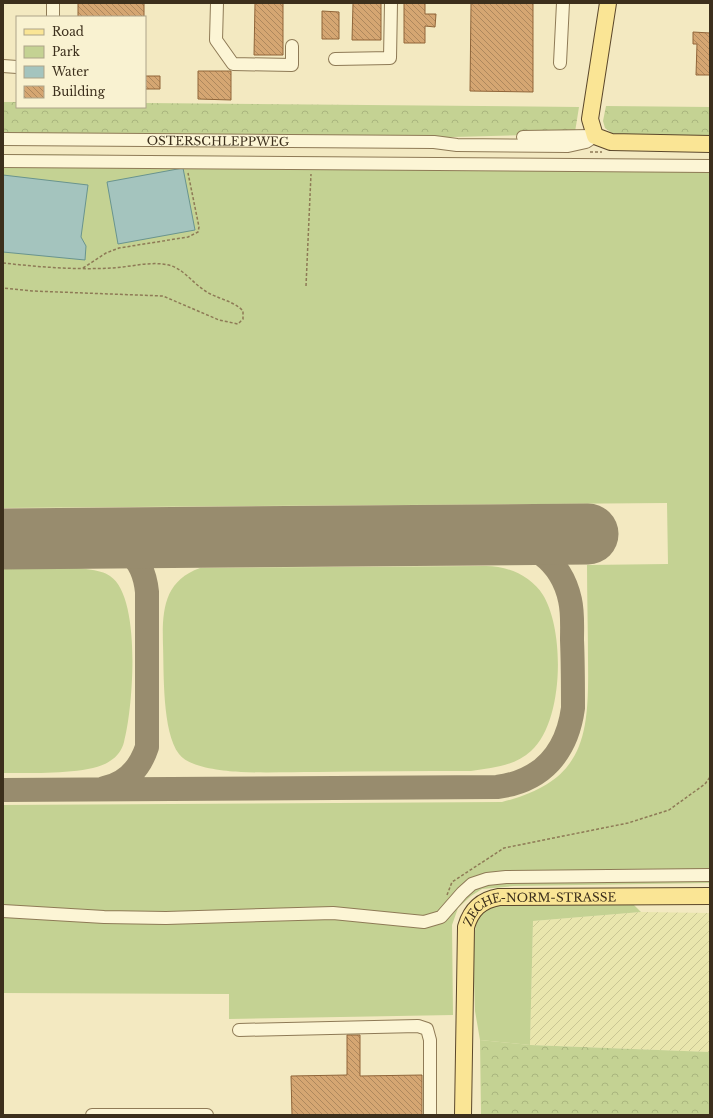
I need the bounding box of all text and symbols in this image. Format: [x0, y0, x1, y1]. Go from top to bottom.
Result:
legend [16, 16, 146, 108]
text: Road [52, 24, 84, 39]
text: Park [52, 44, 80, 59]
text: Water [51, 64, 89, 79]
text: Building [52, 84, 106, 99]
street label: OSTERSCHLEPPWEG [147, 133, 290, 148]
street label: ZECHE-NORM-STRASSE [459, 889, 616, 928]

